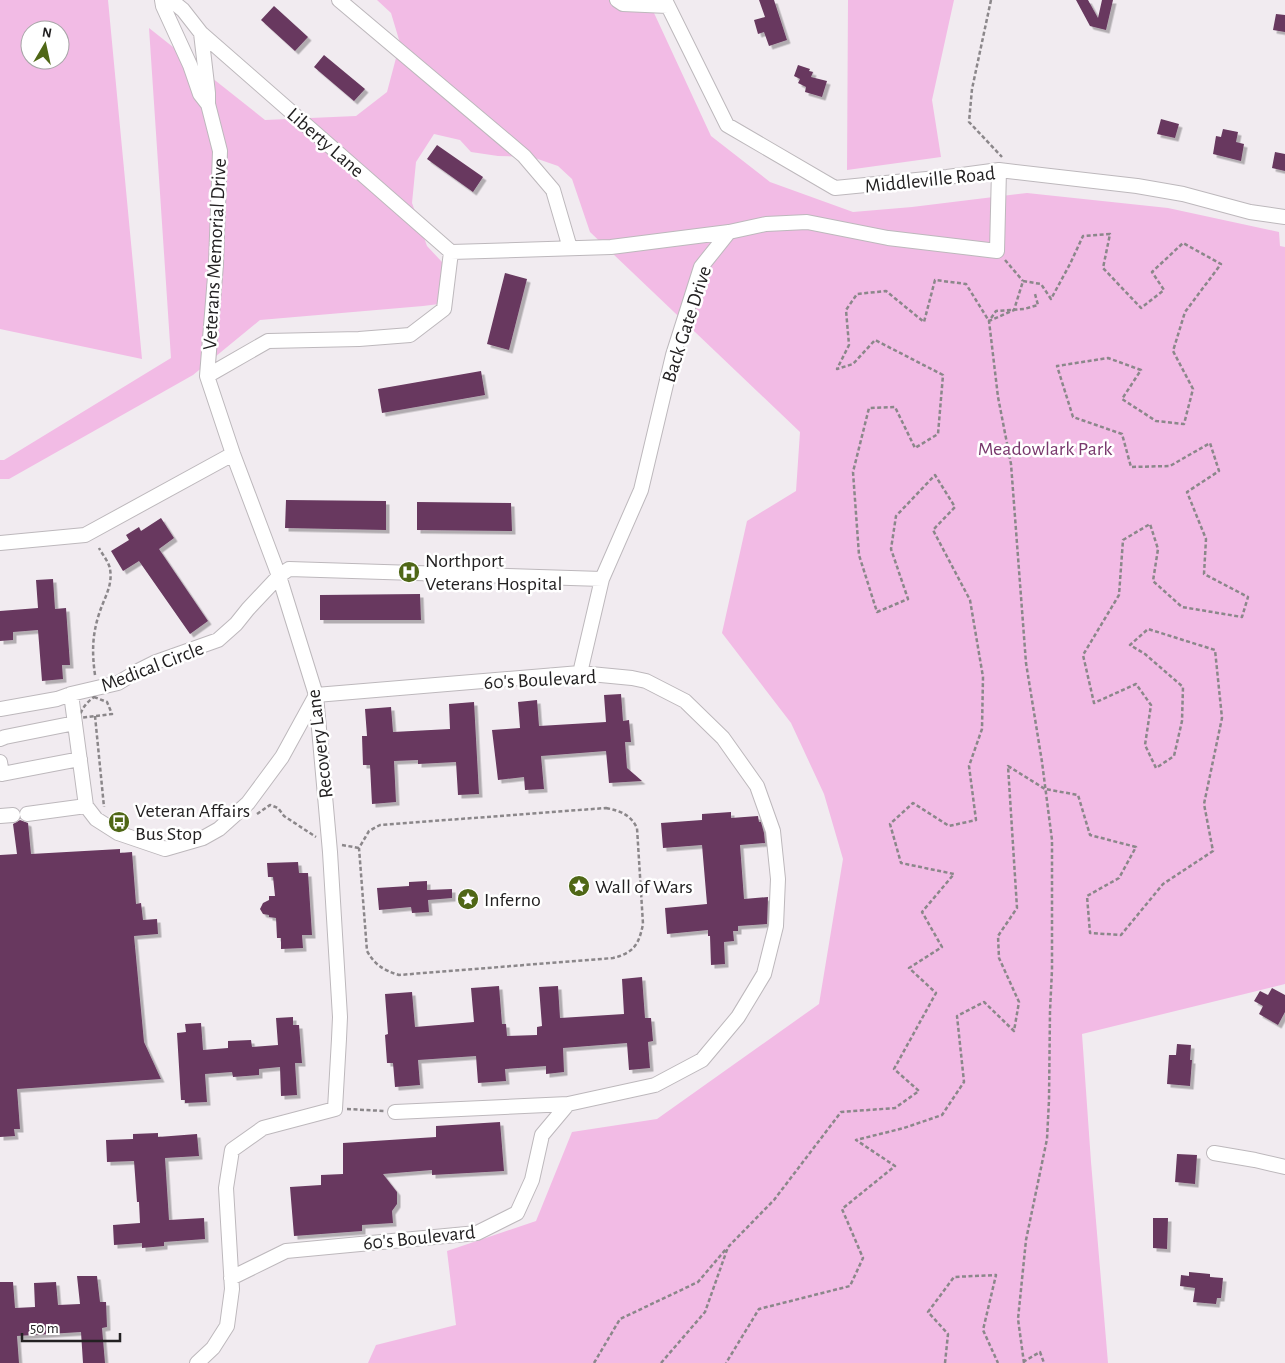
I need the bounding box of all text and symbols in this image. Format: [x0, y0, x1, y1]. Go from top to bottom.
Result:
north arrow [20, 20, 70, 70]
text: N [41, 25, 53, 41]
street label: Liberty Lane [283, 104, 367, 181]
street label: Veterans Memorial Drive [200, 158, 230, 350]
street label: Middleville Road [864, 163, 996, 197]
street label: Back Gate Drive [659, 264, 715, 385]
park label: Meadowlark Park [978, 439, 1112, 459]
place label: Northport Veterans Hospital [425, 551, 562, 594]
hospital icon: Northport Veterans Hospital [397, 560, 421, 584]
street label: Medical Circle [98, 638, 207, 696]
street label: 60's Boulevard [483, 667, 597, 693]
street label: Recovery Lane [303, 688, 337, 800]
place label: Veteran Affairs Bus Stop [135, 801, 250, 844]
bus stop icon: Veteran Affairs Bus Stop [107, 810, 131, 834]
place icon: Wall of Wars [567, 874, 591, 898]
place label: Wall of Wars [595, 877, 693, 897]
place icon: Inferno [456, 887, 480, 911]
place label: Inferno [484, 890, 541, 910]
street label: 60's Boulevard [362, 1222, 476, 1254]
scale bar [22, 1310, 120, 1342]
text: 50 m [30, 1321, 59, 1336]

